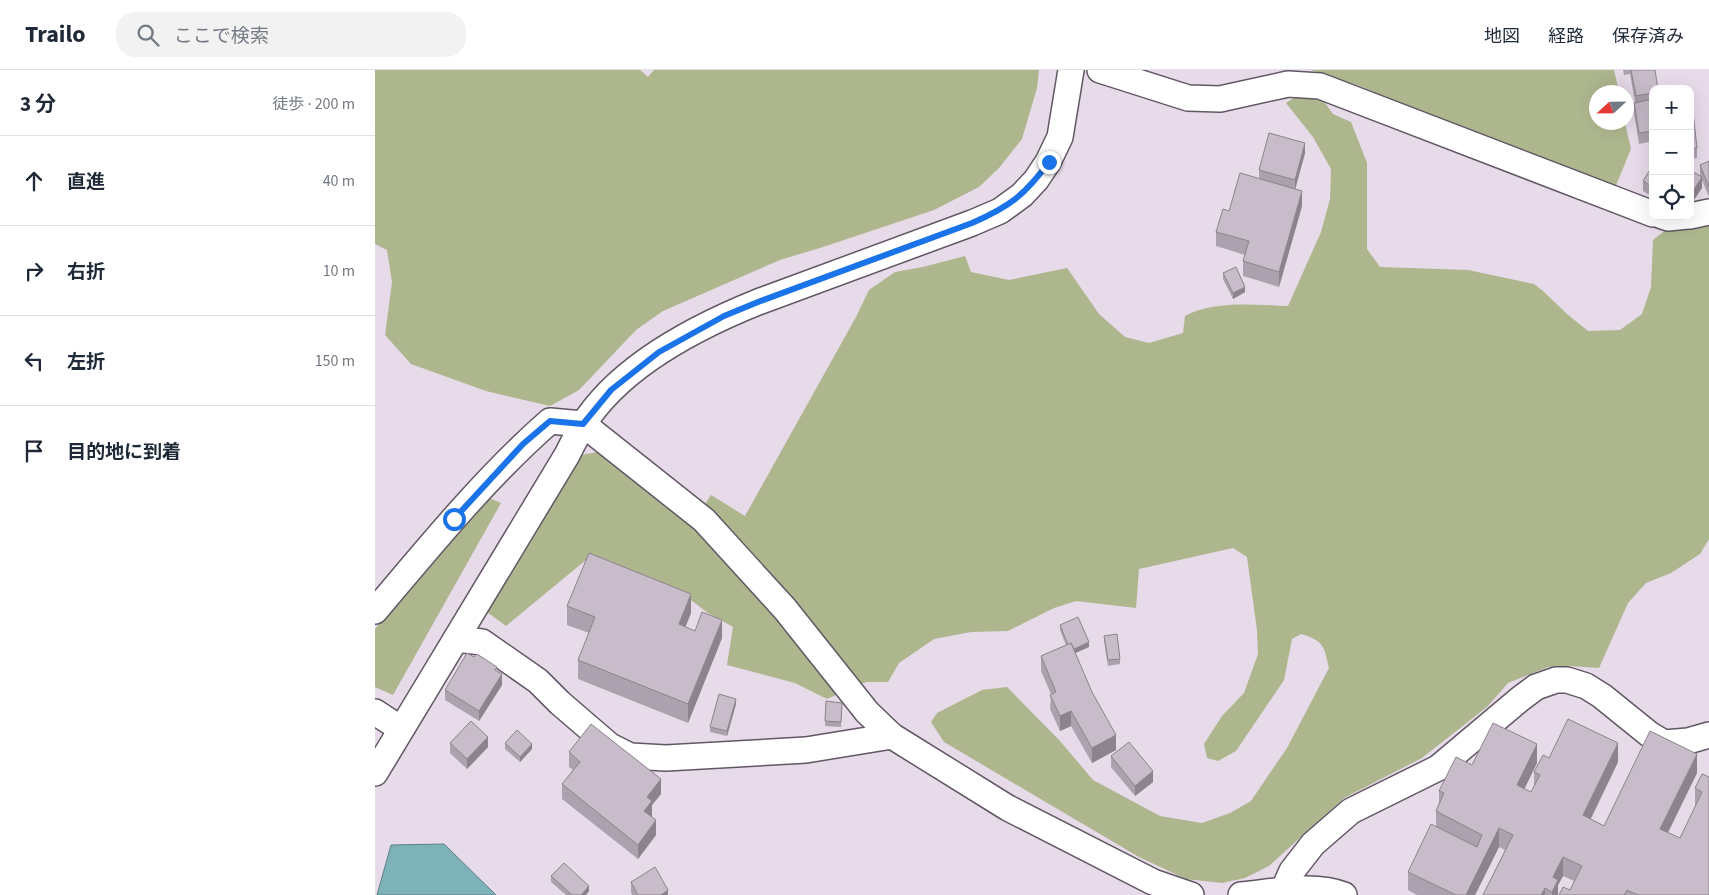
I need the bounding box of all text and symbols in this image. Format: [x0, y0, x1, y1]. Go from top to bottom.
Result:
search box [116, 12, 466, 57]
text: Trailo [25, 17, 86, 52]
icon: search [134, 21, 162, 49]
text: ここで検索 [174, 23, 269, 50]
text: 地図 [1484, 24, 1520, 49]
text: 経路 [1548, 24, 1584, 49]
text: 保存済み [1612, 24, 1684, 49]
north arrow [1589, 85, 1634, 130]
map controls [1649, 85, 1694, 220]
button: + [1649, 85, 1694, 130]
text: 3 分 [20, 89, 56, 119]
text: 徒歩 · 200 m [272, 93, 355, 115]
button: − [1649, 130, 1694, 175]
route end [1038, 151, 1061, 174]
icon: ahead [20, 167, 48, 195]
text: 直進 [67, 169, 105, 196]
text: 40 m [323, 170, 355, 192]
button: locate [1649, 175, 1694, 220]
icon: right [20, 257, 48, 285]
text: 右折 [67, 259, 105, 286]
text: 10 m [323, 260, 355, 282]
icon: left [20, 347, 48, 375]
text: 左折 [67, 349, 105, 376]
text: 150 m [315, 350, 355, 372]
icon: arrive [20, 437, 48, 465]
text: 目的地に到着 [67, 439, 181, 466]
route start [443, 508, 466, 531]

